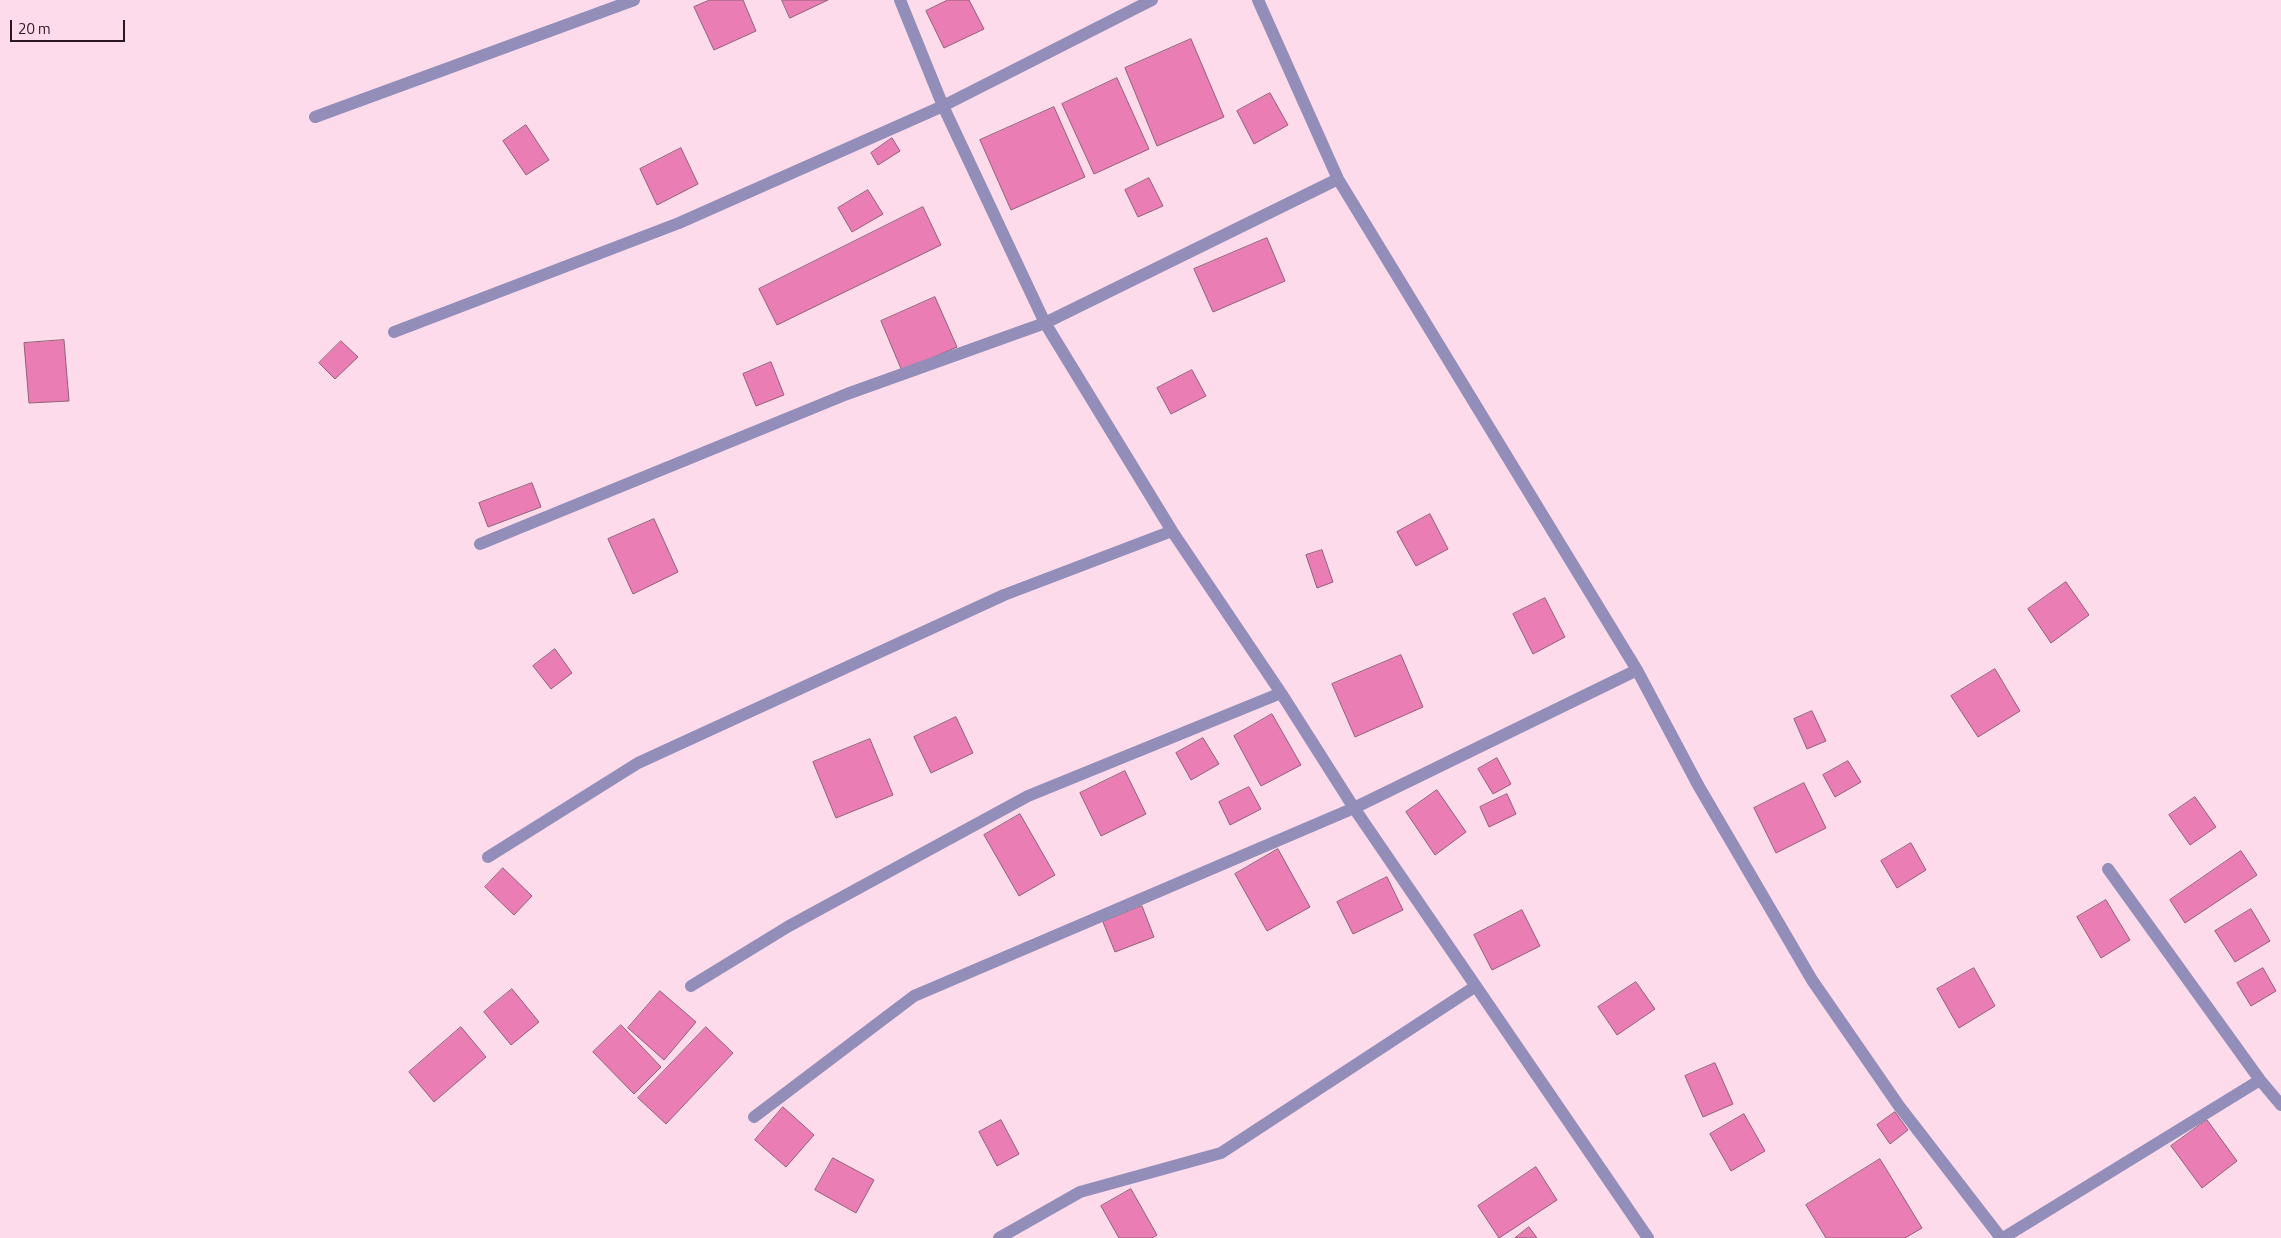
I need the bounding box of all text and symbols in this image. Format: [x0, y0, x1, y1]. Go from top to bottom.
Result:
scale bar [12, 10, 128, 42]
text: 20 m [18, 17, 51, 40]

